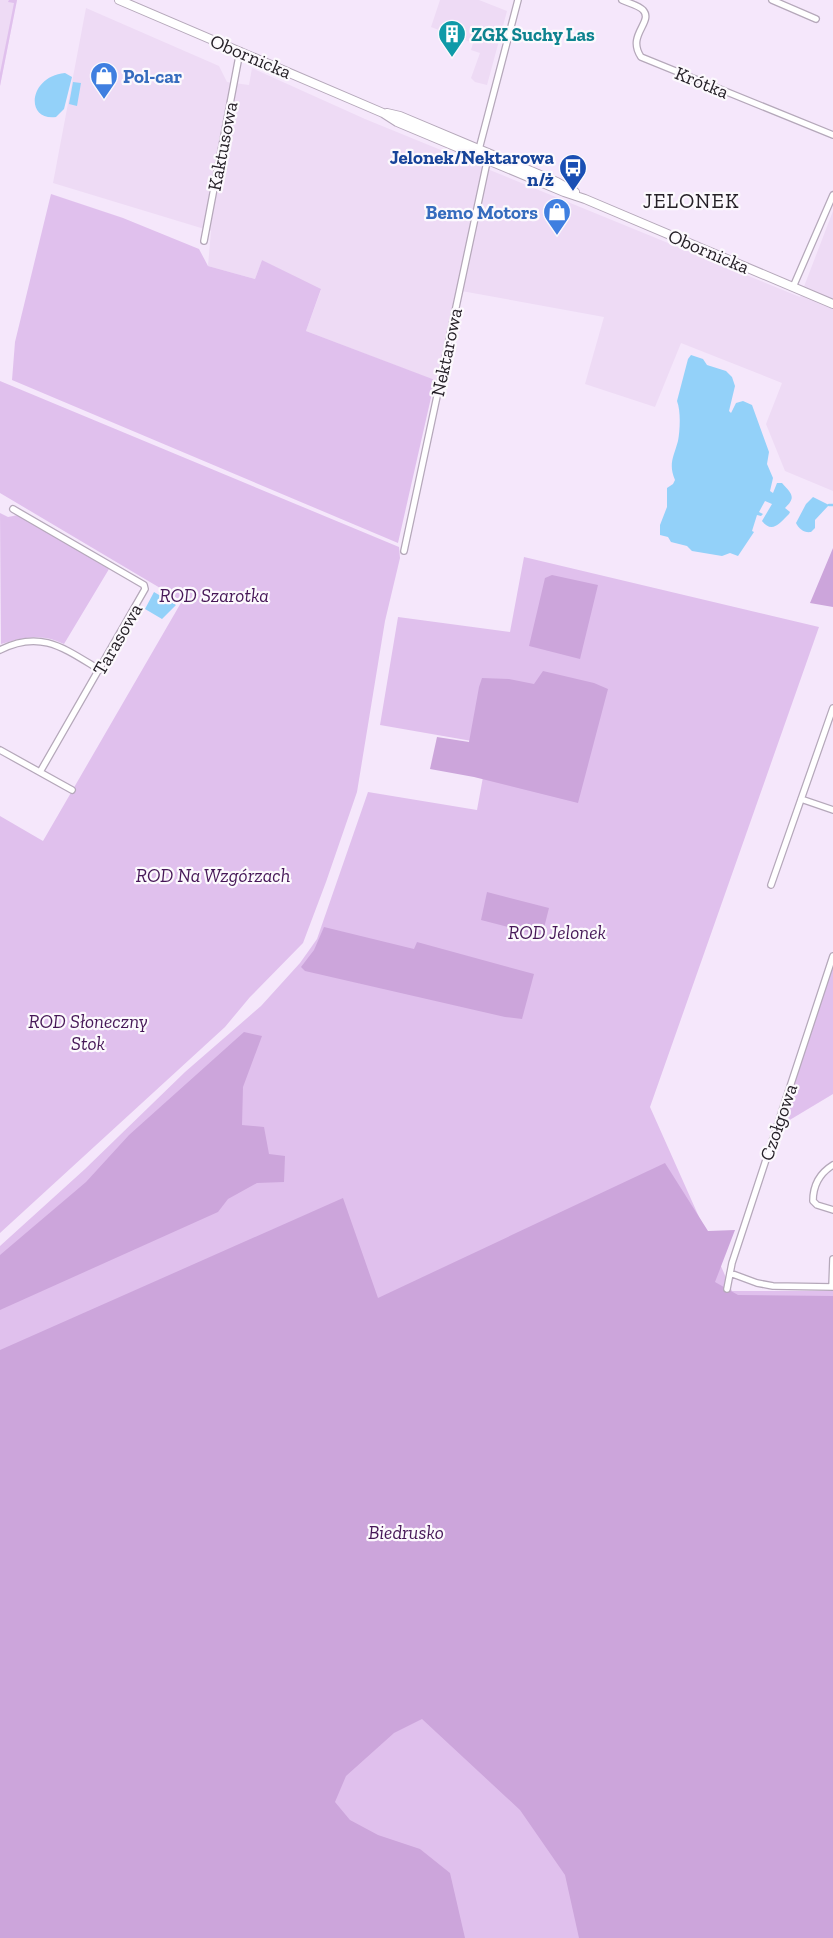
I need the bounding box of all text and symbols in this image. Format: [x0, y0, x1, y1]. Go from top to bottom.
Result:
building icon: ZGK Suchy Las [437, 19, 467, 58]
place label: ZGK Suchy Las [471, 23, 595, 46]
street label: Obornicka [207, 29, 295, 84]
shop icon: Pol-car [89, 61, 119, 100]
street label: Krótka [672, 61, 732, 104]
place label: Pol-car [123, 65, 183, 88]
street label: Kaktusowa [203, 99, 242, 193]
place label: Jelonek/Nektarowa n/ż [390, 146, 554, 191]
bus stop icon: Jelonek/Nektarowa n/ż [558, 153, 588, 192]
district label: JELONEK [643, 188, 739, 213]
shop icon: Bemo Motors [542, 197, 572, 236]
place label: Bemo Motors [426, 201, 538, 224]
street label: Obornicka [665, 224, 753, 279]
street label: Nektarowa [426, 306, 467, 398]
park label: ROD Szarotka [159, 584, 269, 607]
street label: Tarasowa [88, 599, 147, 679]
park label: ROD Na Wzgórzach [136, 864, 290, 887]
park label: ROD Jelonek [508, 921, 606, 944]
park label: ROD Słoneczny Stok [28, 1010, 148, 1055]
street label: Czołgowa [755, 1081, 802, 1164]
park label: Biedrusko [368, 1521, 444, 1544]

